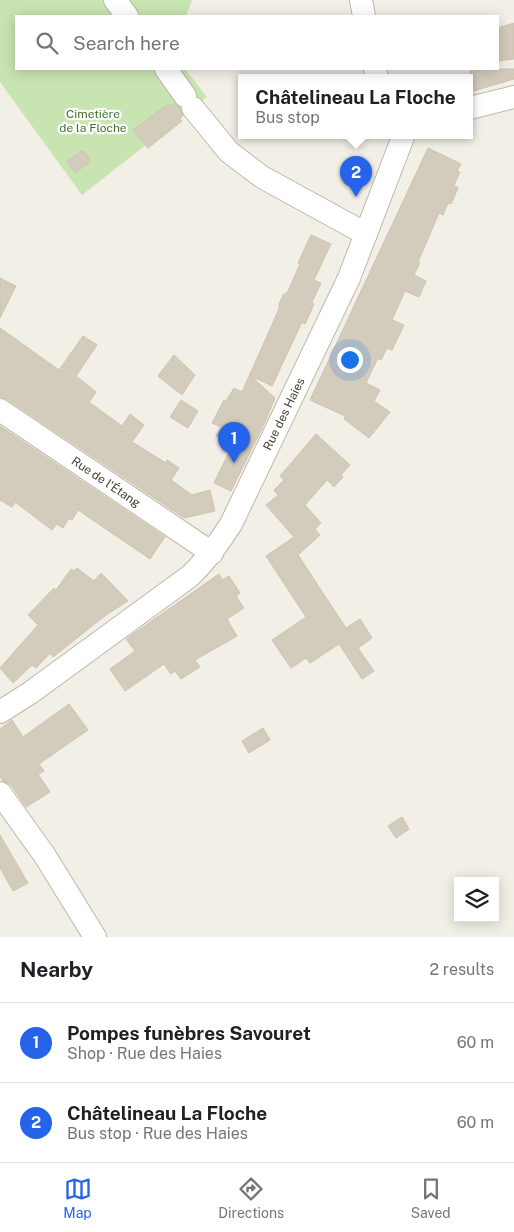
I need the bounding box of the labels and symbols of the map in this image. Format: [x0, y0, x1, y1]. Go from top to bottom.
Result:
park label: Cimetière de la Floche [59, 107, 127, 135]
pin: 2 [340, 156, 372, 197]
your location [337, 347, 363, 373]
street label: Rue des Haies [260, 375, 308, 453]
pin: 1 [218, 422, 250, 463]
street label: Rue de l'Étang [69, 454, 143, 510]

